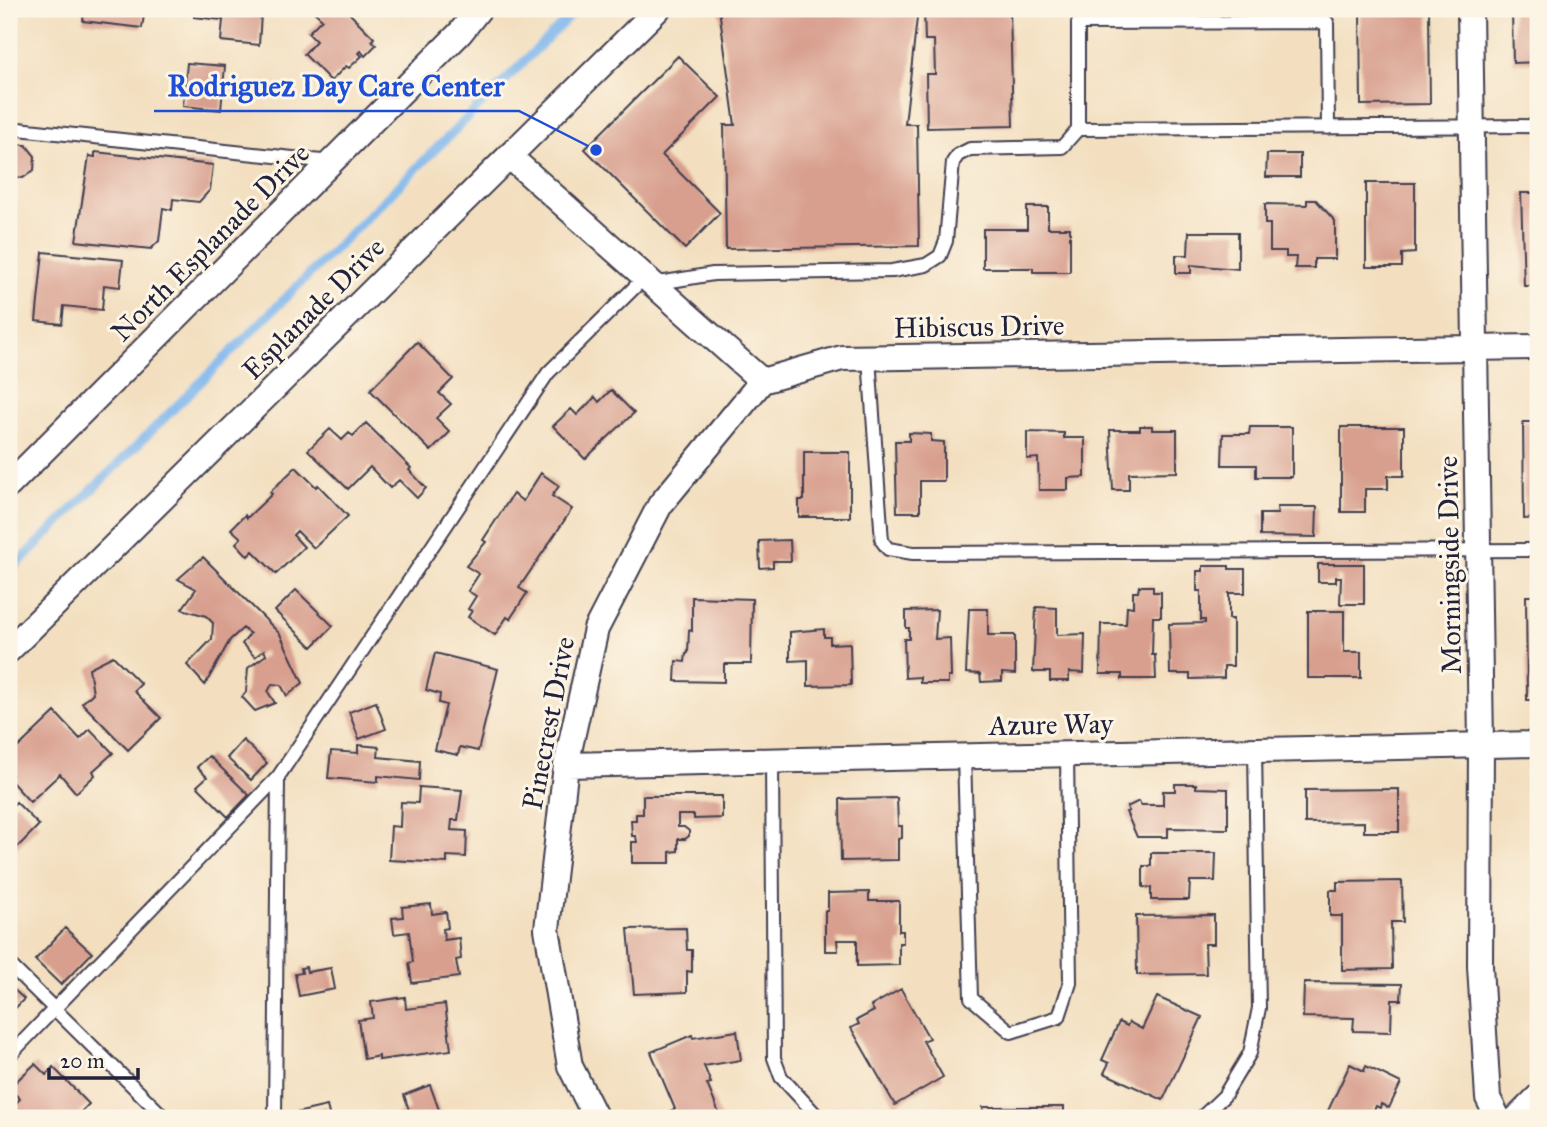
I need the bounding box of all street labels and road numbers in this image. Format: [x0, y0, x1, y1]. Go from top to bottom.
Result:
street label: North Esplanade Drive [104, 136, 316, 348]
street label: Esplanade Drive [235, 230, 391, 386]
street label: Hibiscus Drive [893, 308, 1065, 345]
street label: Morningside Drive [1430, 455, 1469, 675]
street label: Pinecrest Drive [515, 634, 582, 812]
street label: Azure Way [987, 706, 1114, 743]

